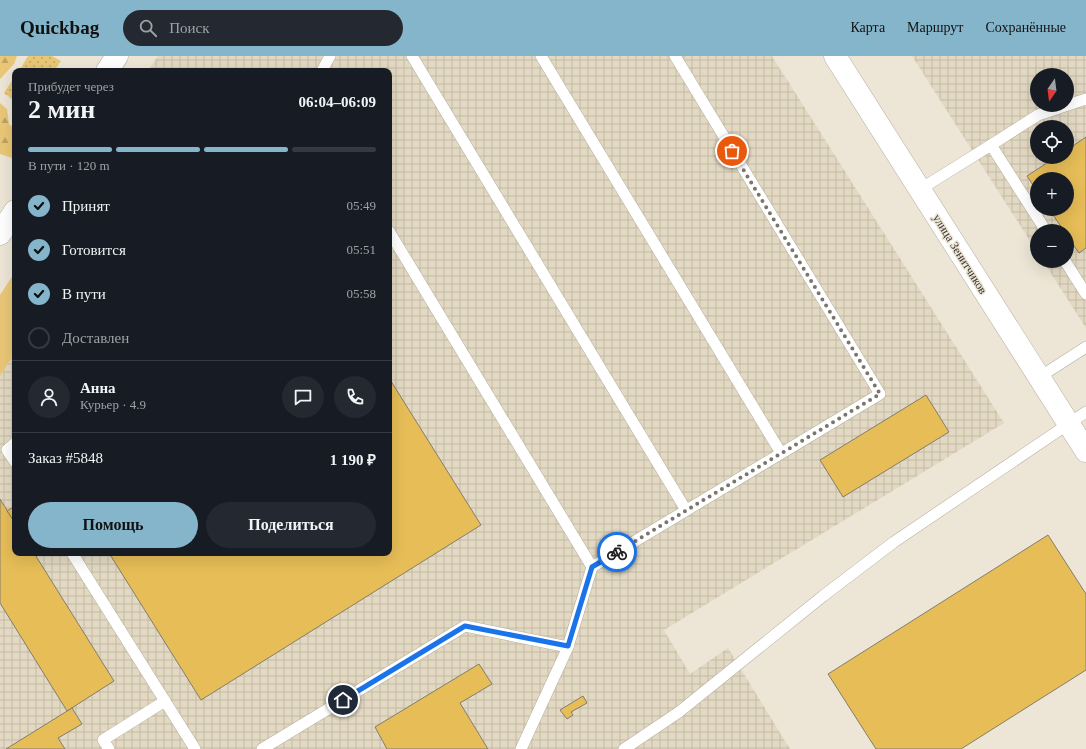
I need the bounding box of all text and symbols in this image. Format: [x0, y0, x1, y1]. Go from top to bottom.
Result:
search box [123, 10, 403, 46]
text: Quickbag [20, 17, 99, 38]
icon: search [137, 17, 159, 39]
text: Поиск [169, 20, 210, 36]
text: Карта [850, 20, 885, 35]
text: Маршрут [907, 20, 963, 35]
text: Сохранённые [985, 20, 1066, 35]
north arrow [1030, 68, 1074, 112]
map controls [1030, 68, 1074, 268]
text: Прибудет через [28, 79, 114, 94]
text: 06:04–06:09 [299, 94, 376, 110]
text: 2 мин [28, 95, 95, 124]
button: locate [1030, 120, 1074, 164]
pin [715, 134, 749, 168]
icon: bag [721, 140, 743, 162]
text: В пути · 120 m [28, 158, 110, 173]
button: + [1030, 172, 1074, 216]
icon: check [28, 195, 50, 217]
text: Принят [62, 198, 110, 214]
text: 05:49 [346, 198, 376, 213]
street label: улица Зенитчиков [930, 212, 990, 297]
button: − [1030, 224, 1074, 268]
icon: check [28, 239, 50, 261]
text: Готовится [62, 242, 126, 258]
text: 05:51 [346, 242, 376, 257]
icon: check [28, 283, 50, 305]
text: В пути [62, 286, 106, 302]
text: 05:58 [346, 286, 376, 301]
text: Доставлен [62, 330, 129, 346]
button: person [28, 376, 70, 418]
button: chat [282, 376, 324, 418]
button: phone [334, 376, 376, 418]
text: Анна [80, 380, 116, 396]
text: Курьер · 4.9 [80, 397, 146, 412]
text: Заказ #5848 [28, 450, 103, 466]
text: 1 190 ₽ [330, 452, 376, 468]
button: Помощь [28, 502, 198, 548]
button: Поделиться [206, 502, 376, 548]
courier [597, 532, 637, 572]
icon: bike [606, 541, 628, 563]
pin [326, 683, 360, 717]
icon: home [332, 689, 354, 711]

